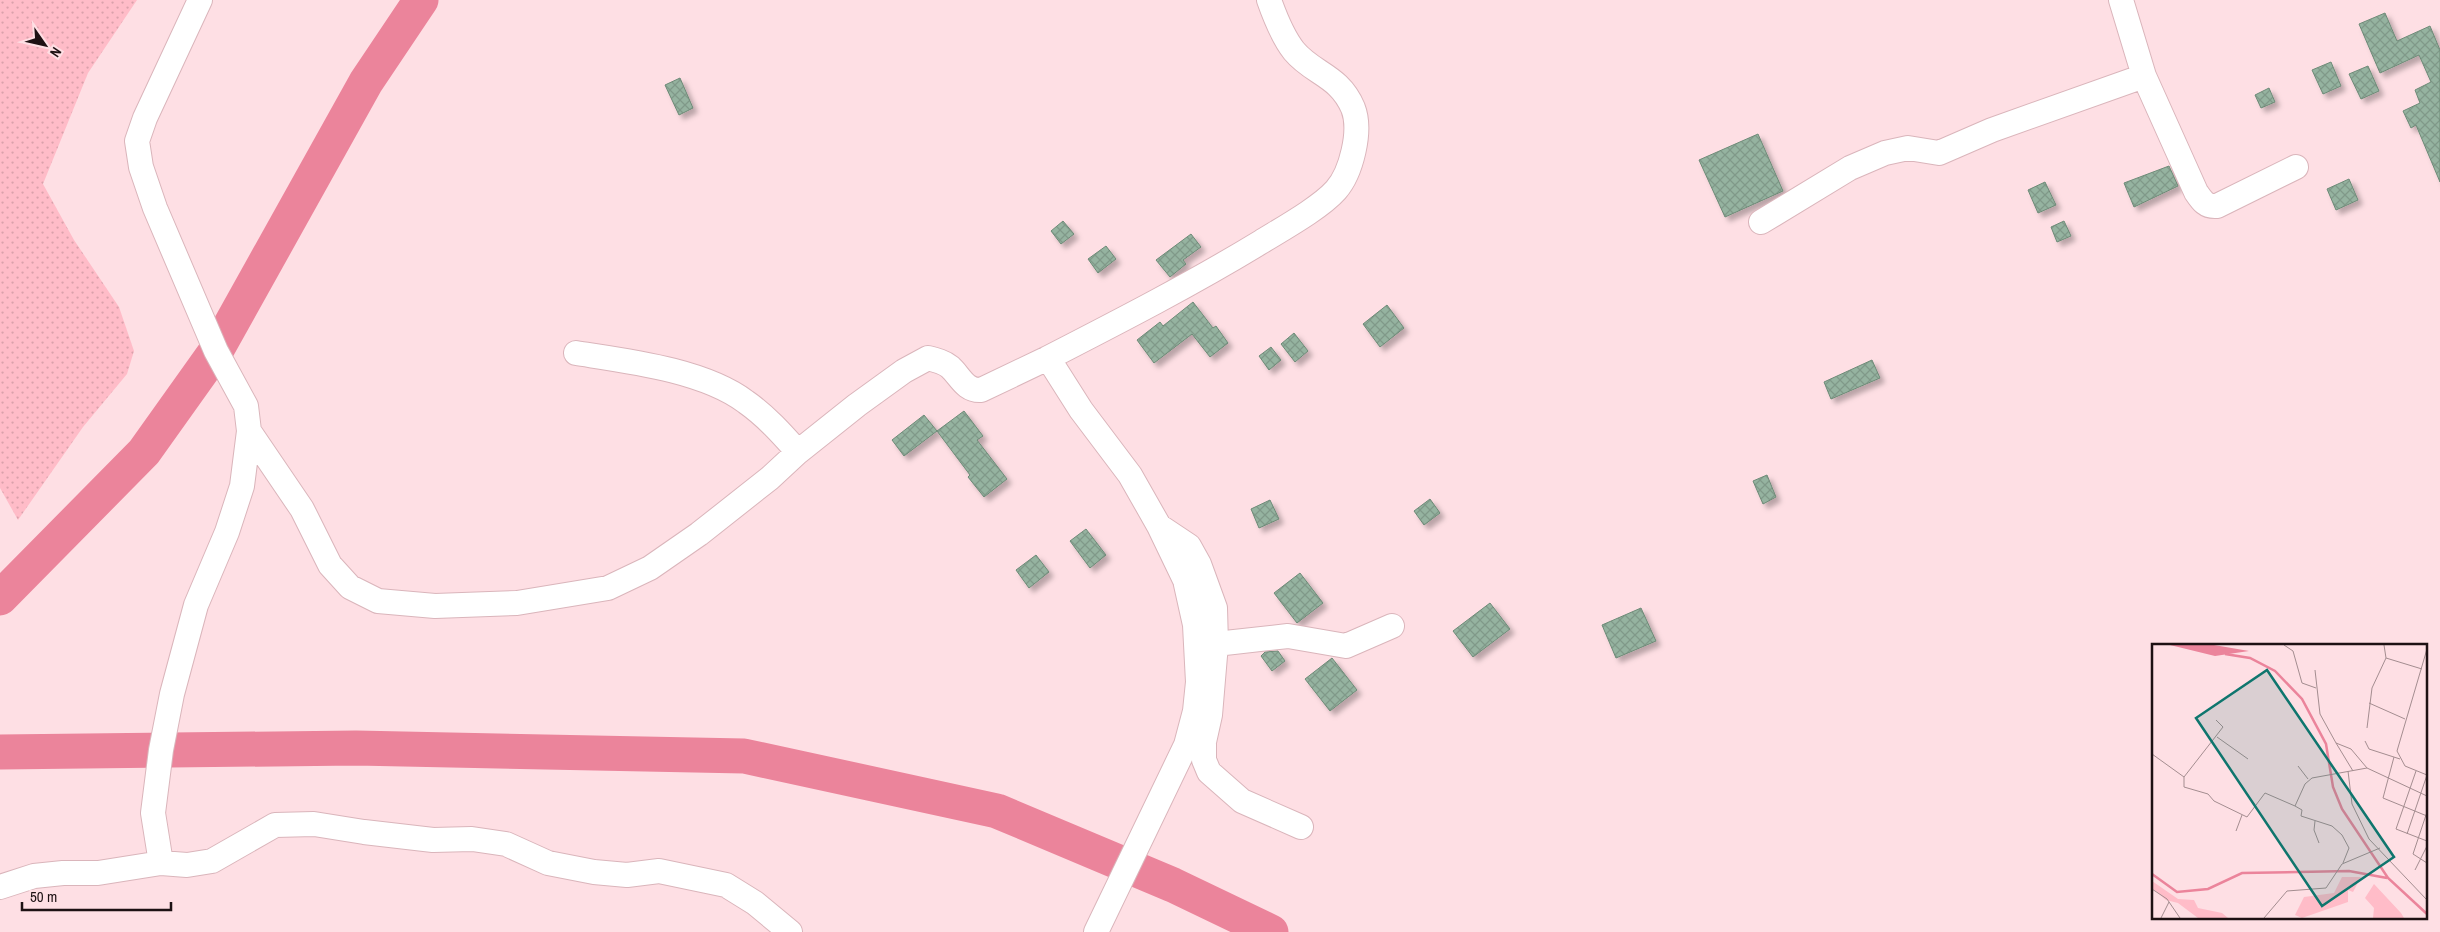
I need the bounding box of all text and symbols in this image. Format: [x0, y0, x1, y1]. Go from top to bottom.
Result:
north arrow [20, 20, 70, 70]
text: N [46, 44, 66, 61]
inset map [2152, 644, 2428, 920]
scale bar [22, 880, 171, 912]
text: 50 m [30, 886, 57, 907]

